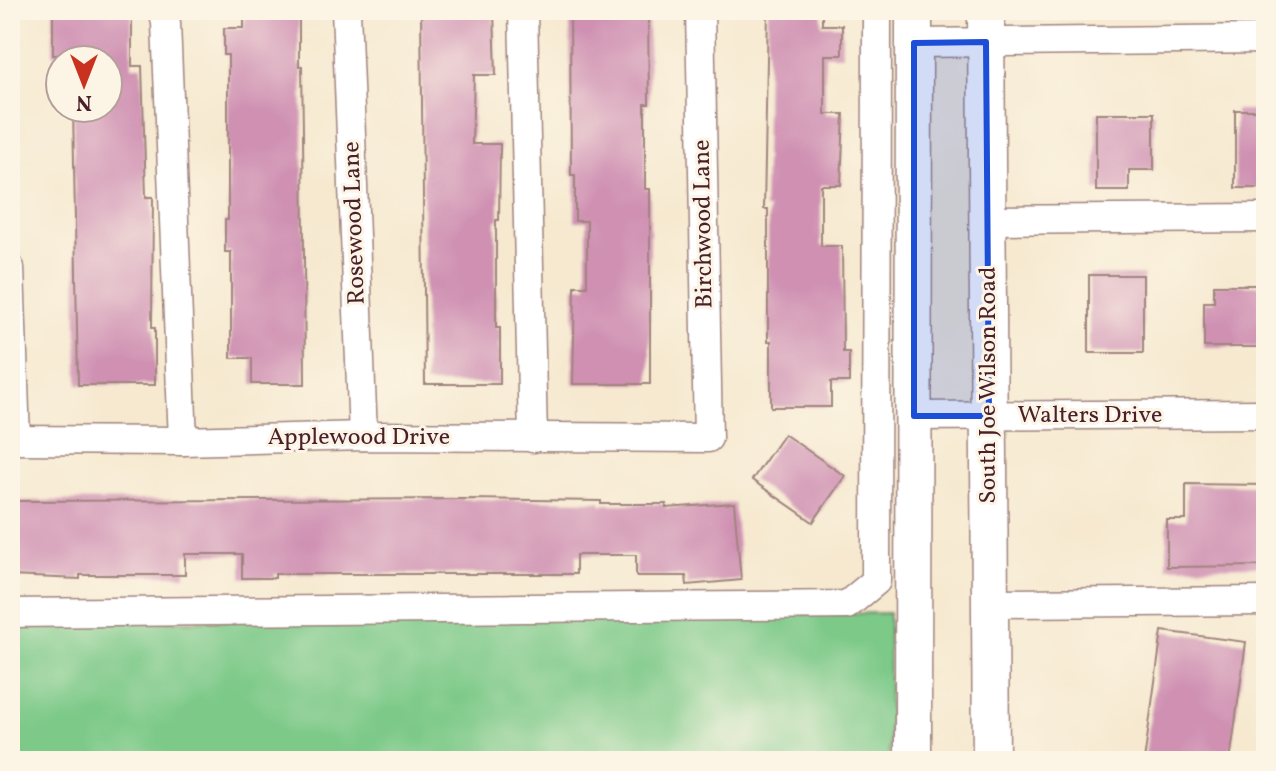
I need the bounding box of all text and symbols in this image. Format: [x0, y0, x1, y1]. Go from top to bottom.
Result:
north arrow [44, 44, 124, 124]
text: N [76, 86, 92, 117]
street label: Birchwood Lane [686, 139, 722, 309]
street label: Rosewood Lane [335, 141, 375, 305]
street label: South Joe Wilson Road [972, 266, 1006, 504]
street label: Walters Drive [1018, 399, 1162, 433]
street label: Applewood Drive [268, 421, 450, 455]

